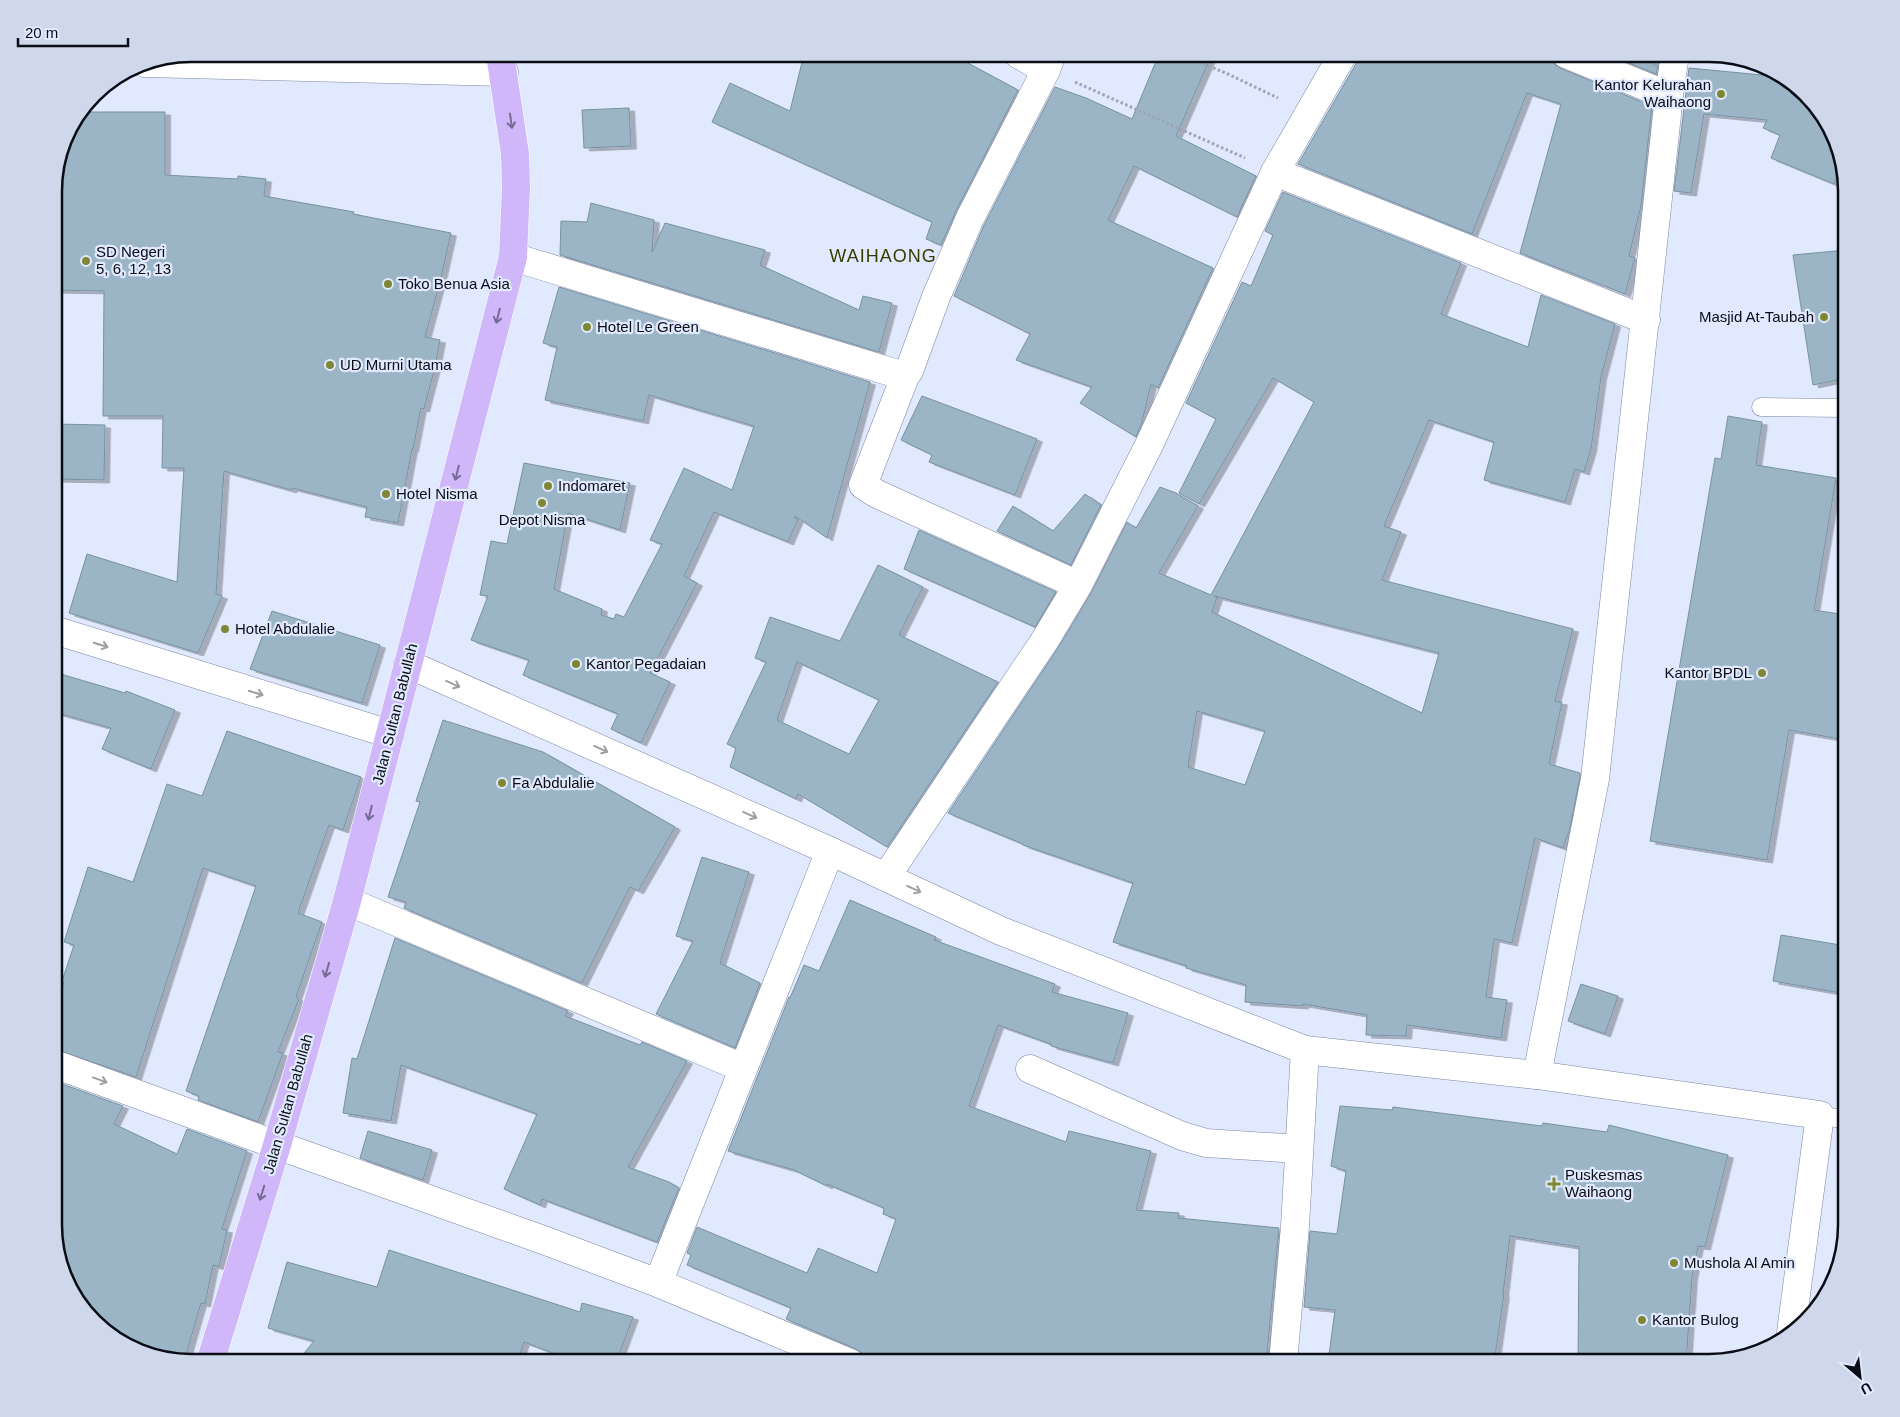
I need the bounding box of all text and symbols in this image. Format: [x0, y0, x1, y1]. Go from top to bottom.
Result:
scale bar [18, 15, 128, 47]
text: 20 m [25, 24, 58, 41]
place label: Kantor Kelurahan Waihaong [1594, 76, 1711, 110]
marker: Kantor Kelurahan Waihaong [1715, 88, 1727, 100]
one-way arrow [506, 112, 516, 128]
place label: SD Negeri 5, 6, 12, 13 [96, 243, 171, 277]
district label: WAIHAONG [829, 246, 937, 266]
marker: SD Negeri 5, 6, 12, 13 [80, 255, 92, 267]
place label: Toko Benua Asia [398, 275, 510, 292]
marker: Toko Benua Asia [382, 278, 394, 290]
one-way arrow [492, 307, 502, 323]
place label: Masjid At-Taubah [1699, 308, 1814, 325]
marker: Masjid At-Taubah [1818, 311, 1830, 323]
place label: Hotel Le Green [597, 318, 699, 335]
marker: Hotel Le Green [581, 321, 593, 333]
place label: UD Murni Utama [340, 356, 452, 373]
marker: UD Murni Utama [324, 359, 336, 371]
one-way arrow [452, 465, 461, 481]
place label: Indomaret [558, 477, 626, 494]
marker: Indomaret [542, 480, 554, 492]
place label: Hotel Nisma [396, 485, 478, 502]
marker: Hotel Nisma [380, 488, 392, 500]
marker: Depot Nisma [536, 497, 548, 509]
place label: Depot Nisma [499, 511, 586, 528]
place label: Hotel Abdulalie [235, 620, 335, 637]
marker: Hotel Abdulalie [219, 623, 231, 635]
one-way arrow [92, 640, 108, 650]
street label: Jalan Sultan Babullah [369, 641, 420, 786]
place label: Kantor Pegadaian [586, 655, 706, 672]
marker: Kantor Pegadaian [570, 658, 582, 670]
place label: Kantor BPDL [1664, 664, 1752, 681]
marker: Kantor BPDL [1756, 667, 1768, 679]
one-way arrow [445, 679, 460, 689]
one-way arrow [248, 688, 264, 698]
one-way arrow [593, 745, 608, 755]
place label: Fa Abdulalie [512, 774, 595, 791]
marker: Fa Abdulalie [496, 777, 508, 789]
one-way arrow [365, 804, 374, 820]
one-way arrow [742, 811, 757, 821]
one-way arrow [906, 885, 921, 895]
one-way arrow [322, 961, 332, 977]
street label: Jalan Sultan Babullah [259, 1032, 316, 1176]
one-way arrow [92, 1076, 107, 1086]
place label: Puskesmas Waihaong [1565, 1166, 1643, 1200]
marker: Puskesmas Waihaong [1547, 1177, 1561, 1191]
one-way arrow [257, 1184, 267, 1200]
place label: Mushola Al Amin [1684, 1254, 1795, 1271]
marker: Mushola Al Amin [1668, 1257, 1680, 1269]
place label: Kantor Bulog [1652, 1311, 1739, 1328]
marker: Kantor Bulog [1636, 1314, 1648, 1326]
north arrow [1835, 1352, 1885, 1402]
text: U [1858, 1379, 1874, 1398]

